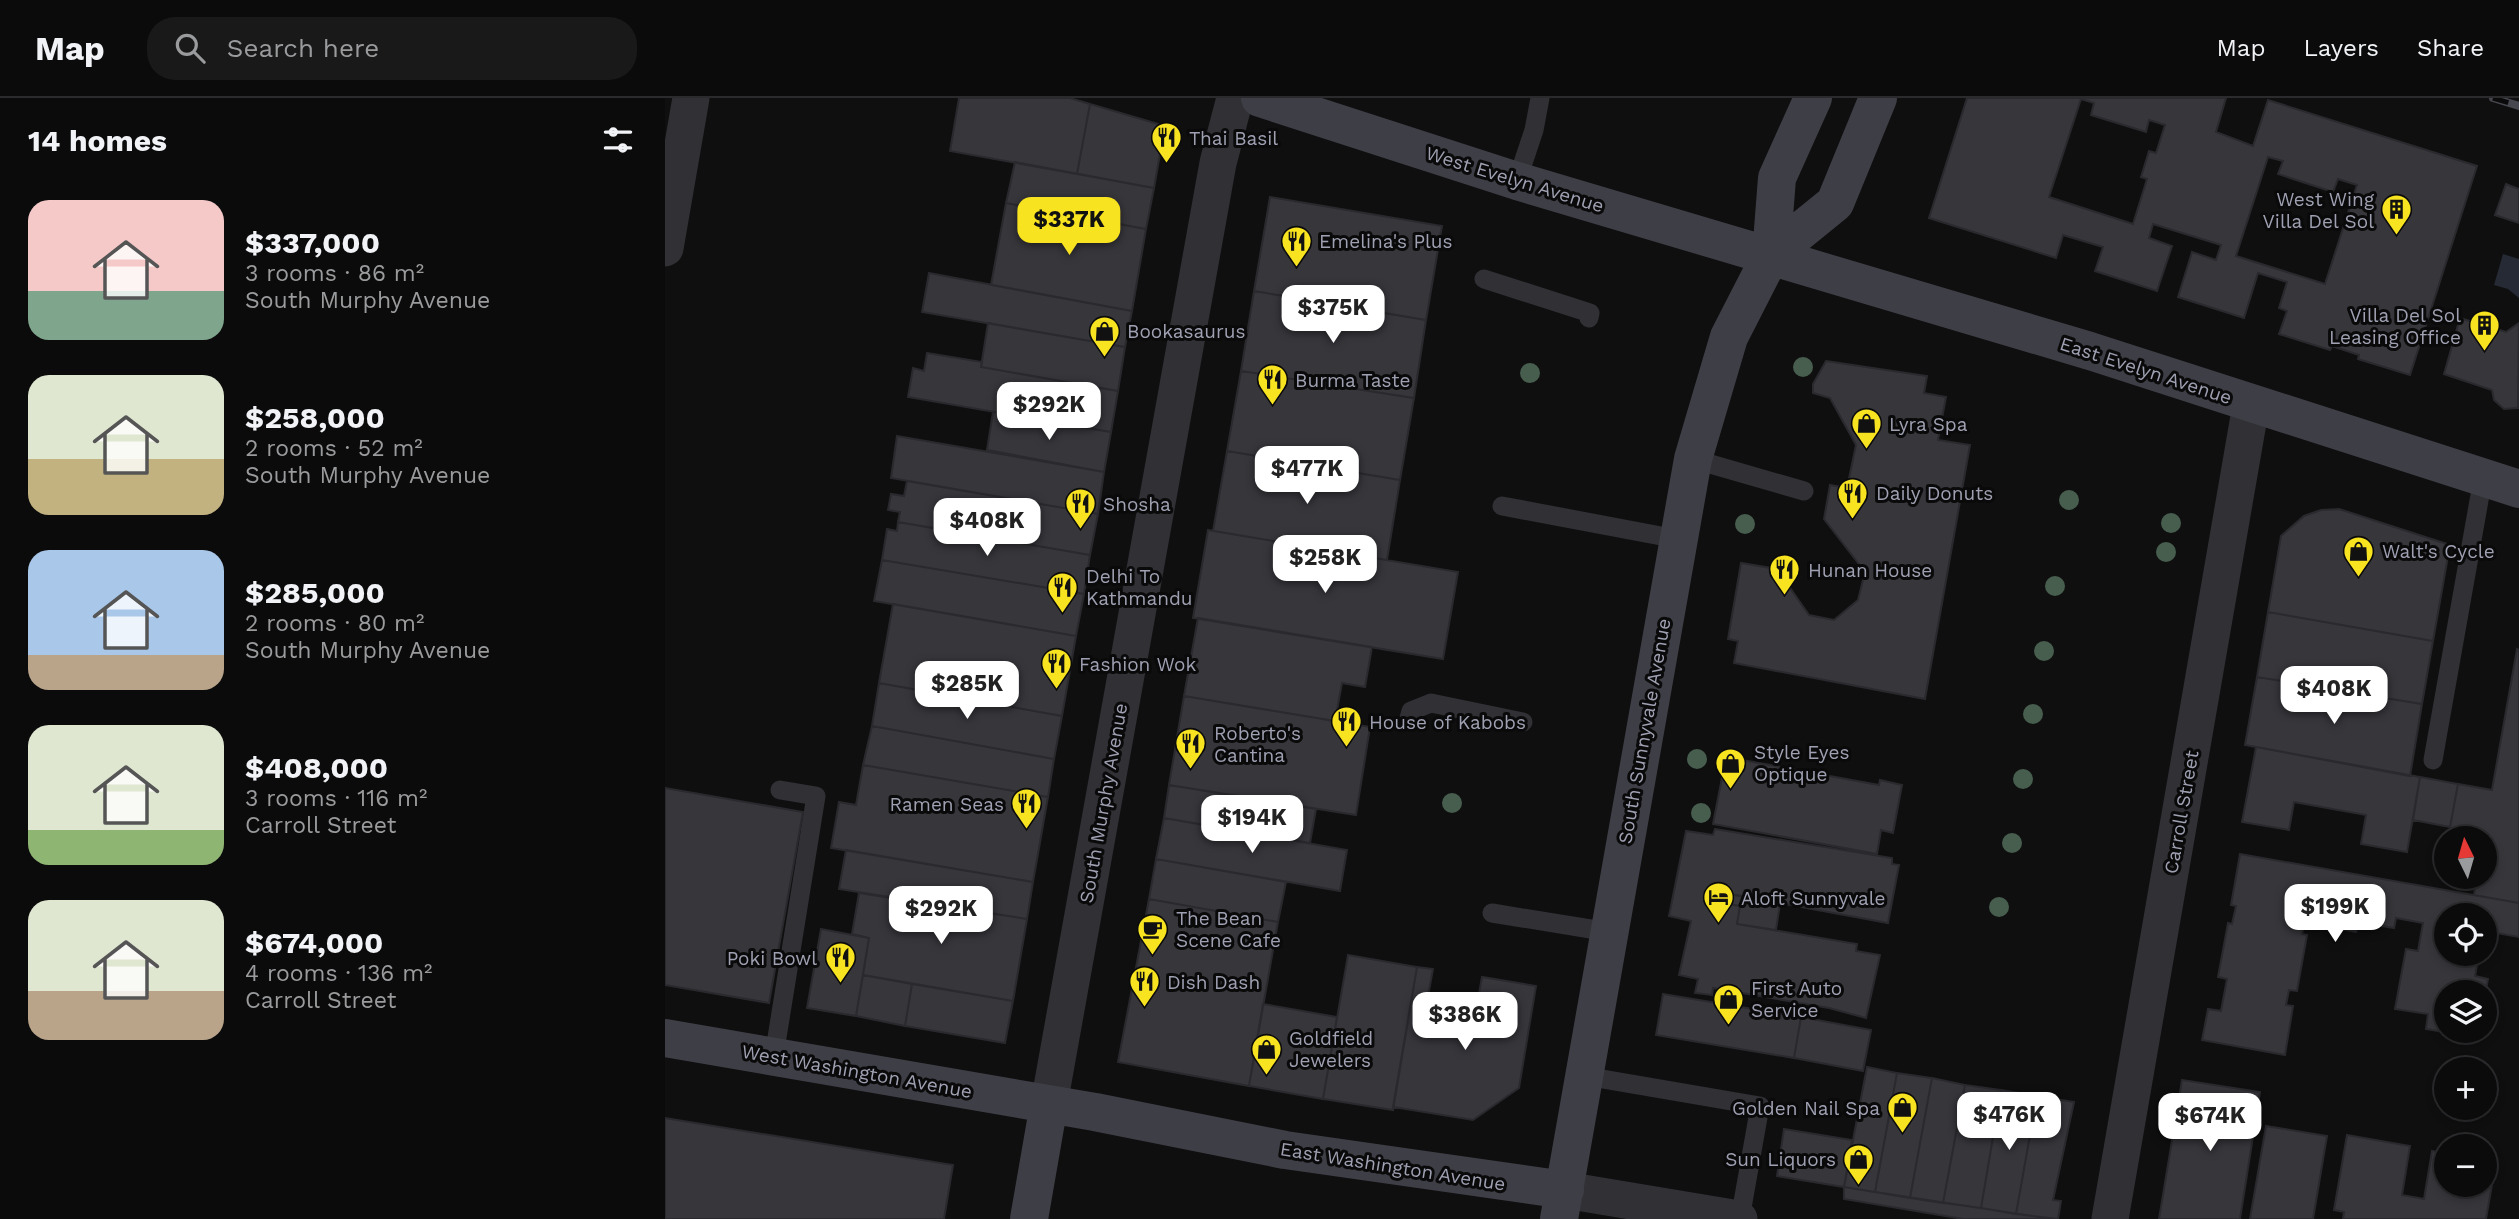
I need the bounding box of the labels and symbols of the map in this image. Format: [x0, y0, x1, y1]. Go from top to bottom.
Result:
restaurant icon: Thai Basil [1149, 121, 1183, 165]
place label: Thai Basil [1189, 127, 1278, 150]
street label: West Evelyn Avenue [1423, 141, 1607, 218]
place label: West Wing Villa Del Sol [2263, 188, 2375, 233]
building icon: West Wing Villa Del Sol [2380, 193, 2414, 237]
pin: $337K [1020, 198, 1118, 257]
restaurant icon: Emelina's Plus [1279, 224, 1313, 268]
place label: Emelina's Plus [1319, 230, 1453, 253]
pin: $375K [1284, 286, 1382, 345]
place label: Villa Del Sol Leasing Office [2329, 304, 2461, 349]
building icon: Villa Del Sol Leasing Office [2467, 309, 2501, 353]
shop icon: Bookasaurus [1087, 314, 1121, 358]
place label: Bookasaurus [1127, 320, 1246, 343]
street label: East Evelyn Avenue [2057, 332, 2235, 409]
restaurant icon: Burma Taste [1255, 363, 1289, 407]
place label: Burma Taste [1295, 369, 1411, 392]
pin: $292K [1000, 382, 1098, 442]
shop icon: Lyra Spa [1849, 407, 1883, 451]
place label: Lyra Spa [1889, 413, 1968, 436]
pin: $477K [1258, 446, 1356, 506]
restaurant icon: Daily Donuts [1836, 476, 1870, 520]
place label: Daily Donuts [1876, 482, 1993, 505]
restaurant icon: Shosha [1063, 487, 1097, 531]
place label: Shosha [1103, 493, 1171, 516]
pin: $408K [938, 498, 1036, 558]
shop icon: Walt's Cycle [2342, 534, 2376, 578]
pin: $258K [1276, 536, 1374, 595]
place label: Walt's Cycle [2382, 540, 2495, 563]
restaurant icon: Hunan House [1768, 553, 1802, 597]
place label: Hunan House [1808, 559, 1932, 582]
place label: Delhi To Kathmandu [1086, 565, 1193, 610]
restaurant icon: Delhi To Kathmandu [1046, 570, 1080, 614]
street label: South Sunnyvale Avenue [1613, 617, 1676, 846]
restaurant icon: Fashion Wok [1039, 647, 1073, 691]
place label: Fashion Wok [1079, 653, 1196, 676]
pin: $285K [918, 662, 1016, 721]
pin: $408K [2285, 666, 2383, 726]
street label: South Murphy Avenue [1075, 701, 1132, 905]
restaurant icon: House of Kabobs [1329, 705, 1363, 749]
place label: House of Kabobs [1369, 711, 1526, 734]
place label: Roberto's Cantina [1214, 722, 1301, 767]
restaurant icon: Roberto's Cantina [1174, 727, 1208, 771]
place label: Style Eyes Optique [1754, 741, 1850, 786]
shop icon: Style Eyes Optique [1714, 746, 1748, 790]
street label: Carroll Street [2159, 748, 2204, 876]
restaurant icon: Ramen Seas [1010, 787, 1044, 831]
place label: Ramen Seas [889, 793, 1004, 816]
pin: $194K [1203, 796, 1301, 855]
north arrow [2434, 826, 2497, 889]
hotel icon: Aloft Sunnyvale [1701, 881, 1735, 925]
pin: $199K [2286, 884, 2384, 944]
pin: $292K [892, 886, 990, 946]
place label: Aloft Sunnyvale [1741, 887, 1886, 910]
place label: The Bean Scene Cafe [1176, 907, 1281, 952]
cafe icon: The Bean Scene Cafe [1136, 912, 1170, 956]
restaurant icon: Poki Bowl [823, 941, 857, 985]
place label: Poki Bowl [727, 947, 817, 970]
restaurant icon: Dish Dash [1127, 965, 1161, 1009]
place label: Dish Dash [1167, 971, 1260, 994]
place label: First Auto Service [1751, 977, 1842, 1022]
shop icon: First Auto Service [1711, 982, 1745, 1026]
pin: $386K [1416, 992, 1514, 1052]
place label: Goldfield Jewelers [1289, 1027, 1373, 1072]
shop icon: Goldfield Jewelers [1249, 1032, 1283, 1076]
street label: West Washington Avenue [740, 1040, 974, 1103]
shop icon: Golden Nail Spa [1886, 1091, 1920, 1135]
pin: $476K [1960, 1093, 2058, 1152]
pin: $674K [2161, 1094, 2259, 1153]
place label: Golden Nail Spa [1732, 1097, 1880, 1120]
street label: East Washington Avenue [1279, 1137, 1507, 1196]
shop icon: Sun Liquors [1842, 1142, 1876, 1186]
place label: Sun Liquors [1725, 1148, 1836, 1171]

